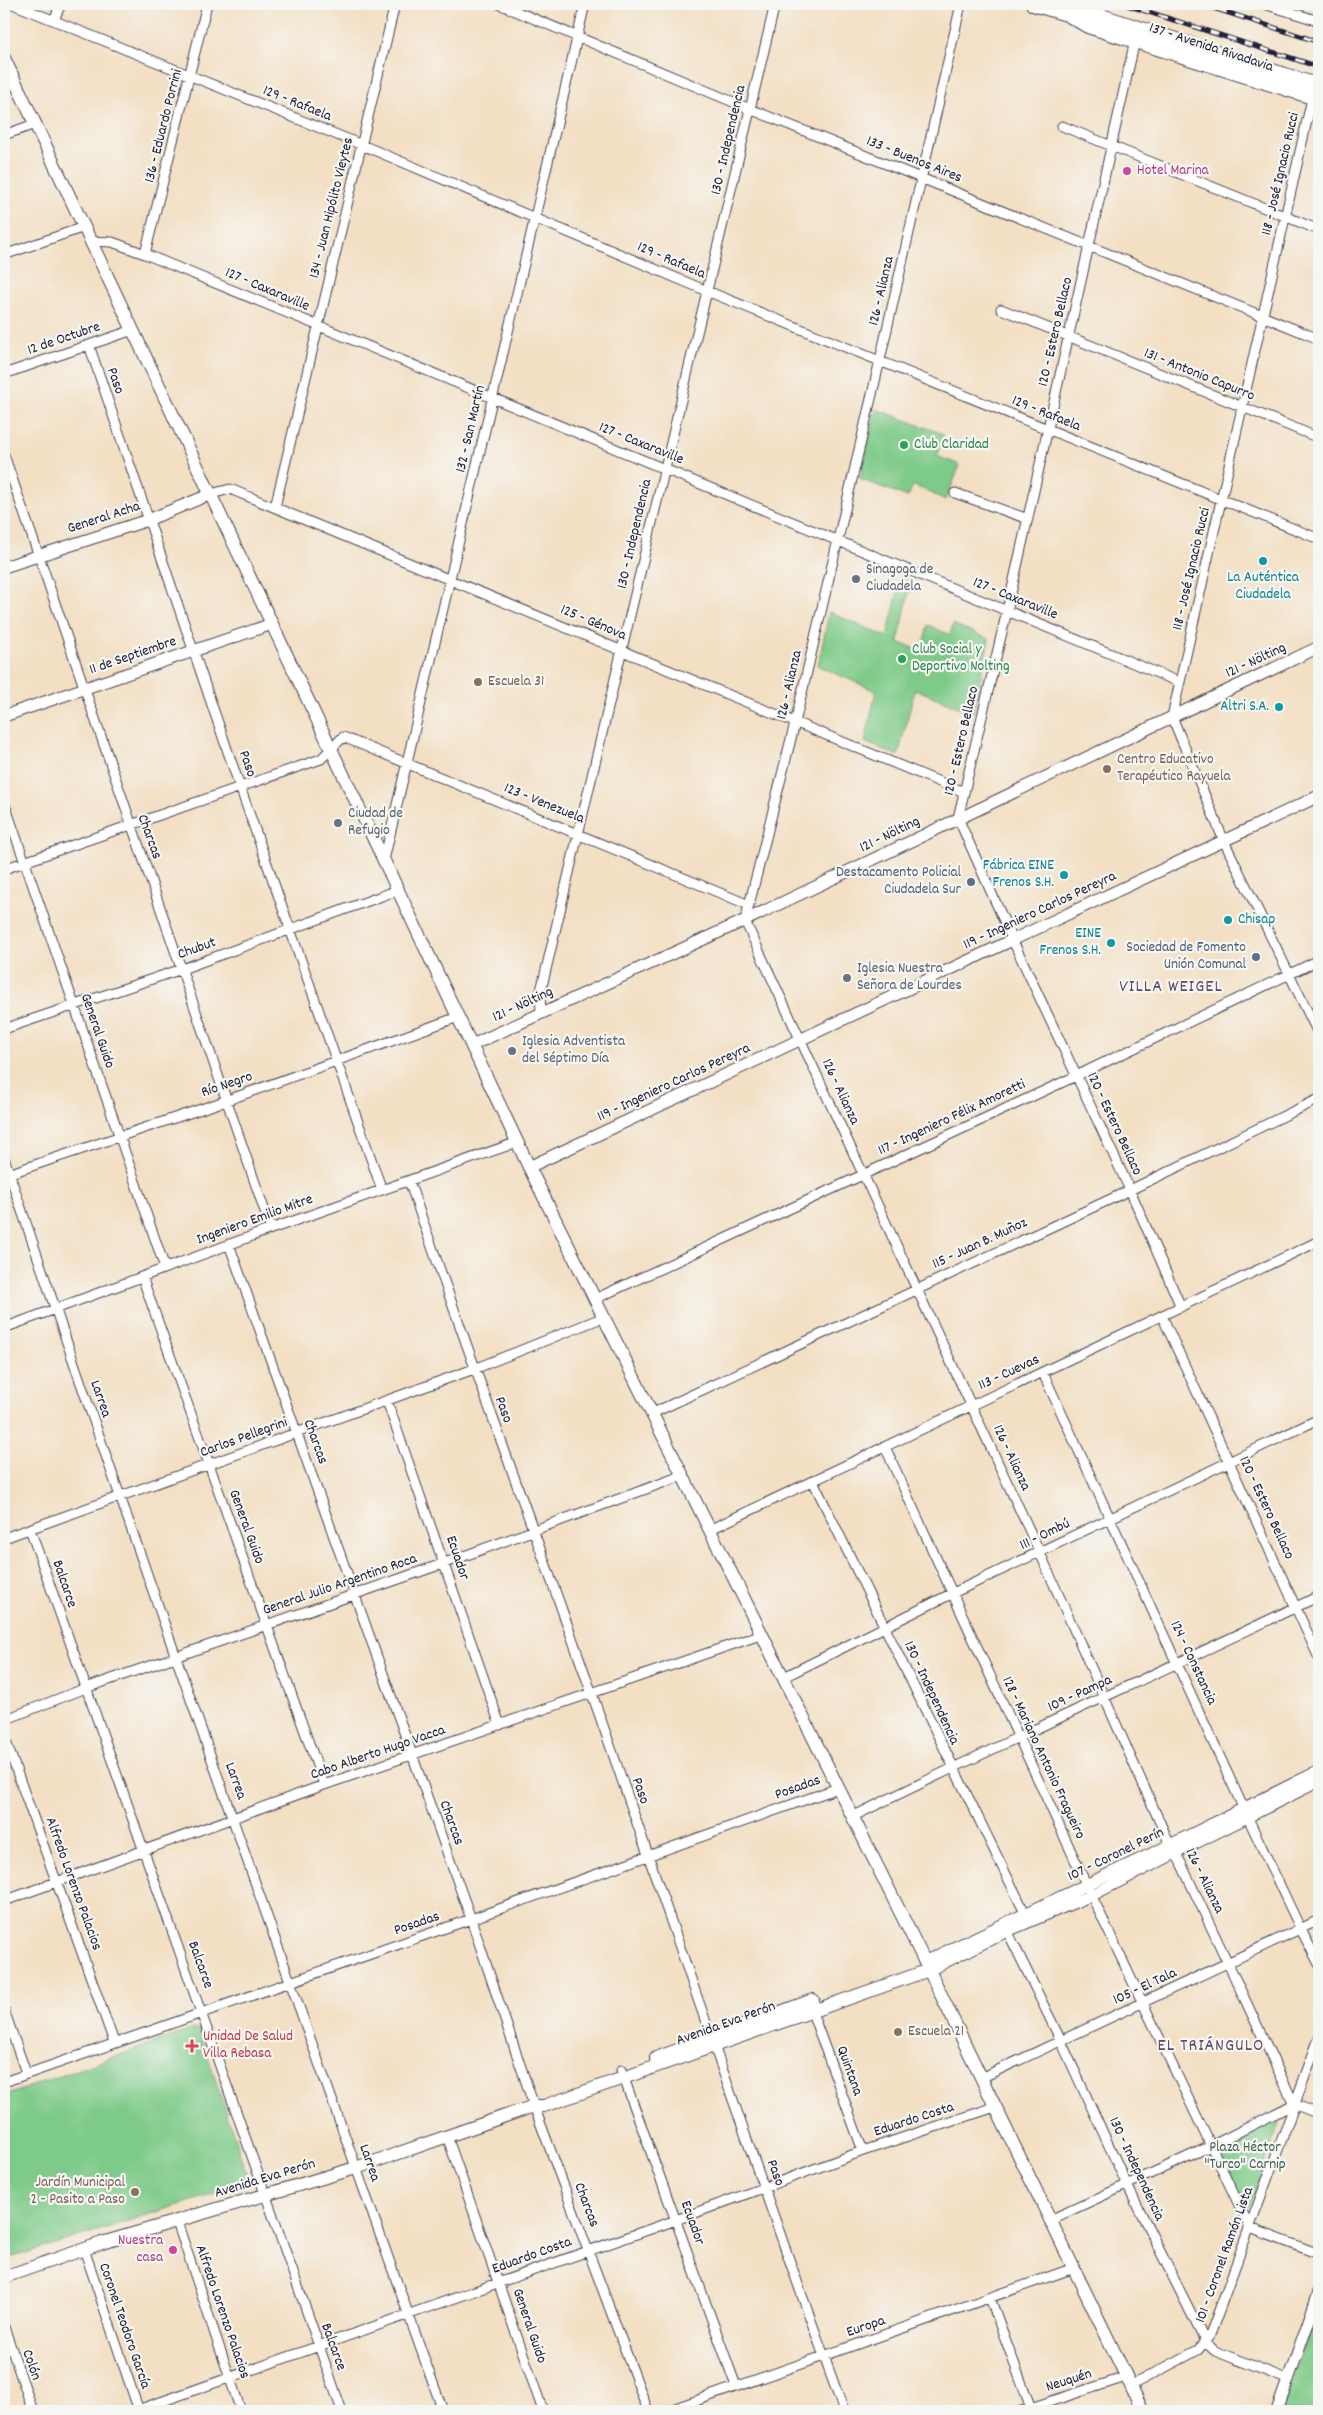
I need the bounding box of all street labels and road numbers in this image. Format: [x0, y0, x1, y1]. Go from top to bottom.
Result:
street label: 137 - Avenida Rivadavia [1146, 18, 1277, 79]
street label: 136 - Eduardo Porrini [139, 67, 189, 185]
street label: 129 - Rafaela [259, 80, 336, 128]
street label: 130 - Independencia [706, 82, 753, 197]
street label: 118 - José Ignacio Rucci [1256, 110, 1306, 238]
street label: 133 - Buenos Aires [863, 131, 965, 189]
street label: 134 - Juan Hipólito Vieytes [304, 135, 360, 281]
street label: 129 - Rafaela [633, 237, 710, 286]
street label: 126 - Alianza [863, 253, 901, 328]
street label: 127 - Caxaraville [221, 262, 313, 318]
street label: 120 - Estero Bellaco [1033, 275, 1079, 389]
street label: 12 de Octubre [25, 316, 104, 362]
street label: 131 - Antonio Capurro [1140, 343, 1258, 407]
street label: Paso [100, 365, 130, 398]
street label: 132 - San Martín [450, 383, 492, 475]
street label: 129 - Rafaela [1008, 390, 1085, 438]
street label: 127 - Caxaraville [595, 417, 687, 471]
street label: 130 - Independencia [612, 476, 659, 591]
street label: General Acha [65, 496, 144, 540]
street label: 118 - José Ignacio Rucci [1167, 505, 1217, 633]
street label: 127 - Caxaraville [969, 572, 1061, 626]
street label: 125 - Génova [557, 599, 630, 647]
street label: 11 de Septiembre [86, 631, 180, 681]
street label: 121 - Nölting [1222, 637, 1290, 685]
street label: 126 - Alianza [771, 647, 809, 722]
street label: 120 - Estero Bellaco [939, 684, 985, 798]
street label: Paso [232, 748, 262, 781]
street label: 123 - Venezuela [500, 778, 589, 831]
street label: 121 - Nölting [856, 811, 924, 859]
street label: Charcas [131, 812, 167, 862]
street label: 119 - Ingeniero Carlos Pereyra [960, 865, 1121, 956]
street label: Chubut [175, 932, 220, 966]
street label: 121 - Nölting [489, 981, 557, 1029]
street label: General Guido [74, 991, 120, 1072]
street label: 119 - Ingeniero Carlos Pereyra [594, 1037, 755, 1128]
street label: 126 - Alianza [815, 1055, 865, 1129]
street label: Río Negro [198, 1066, 256, 1104]
street label: 120 - Estero Bellaco [1080, 1069, 1148, 1179]
street label: 117 - Ingeniero Félix Amoretti [875, 1074, 1030, 1162]
street label: Ingeniero Emilio Mitre [194, 1189, 317, 1251]
street label: 115 - Juan B. Muñoz [929, 1212, 1031, 1276]
street label: 113 - Cuevas [975, 1349, 1043, 1397]
street label: Larrea [83, 1377, 117, 1421]
street label: Paso [488, 1394, 518, 1427]
street label: Carlos Pellegrini [197, 1412, 291, 1464]
street label: Charcas [297, 1417, 333, 1467]
street label: 126 - Alianza [986, 1421, 1036, 1495]
street label: 120 - Estero Bellaco [1232, 1453, 1300, 1563]
street label: General Guido [222, 1487, 270, 1568]
street label: 111 - Ombú [1016, 1513, 1074, 1557]
street label: Ecuador [439, 1533, 475, 1584]
street label: General Julio Argentino Roca [260, 1548, 421, 1622]
street label: Balcarce [46, 1557, 83, 1611]
street label: 124 - Constancia [1164, 1617, 1223, 1710]
street label: 130 - Independencia [897, 1638, 965, 1749]
street label: 109 - Pampa [1044, 1669, 1117, 1718]
street label: 128 - Mariano Antonio Fragueiro [996, 1673, 1091, 1843]
street label: Cabo Alberto Hugo Vacca [308, 1719, 449, 1786]
street label: Larrea [218, 1759, 252, 1803]
street label: Posadas [772, 1770, 824, 1806]
street label: Paso [625, 1775, 655, 1808]
street label: Charcas [433, 1798, 469, 1848]
street label: Alfredo Lorenzo Palacios [39, 1814, 107, 1954]
street label: 107 - Coronel Perín [1064, 1822, 1168, 1888]
street label: 126 - Alianza [1179, 1845, 1230, 1918]
street label: Posadas [391, 1906, 443, 1942]
street label: Balcarce [181, 1938, 219, 1992]
street label: 105 - El Tala [1110, 1962, 1181, 2011]
street label: Avenida Eva Perón [673, 1996, 779, 2052]
street label: Quintana [830, 2043, 868, 2100]
street label: Eduardo Costa [871, 2096, 958, 2143]
street label: 130 - Independencia [1102, 2114, 1170, 2225]
street label: Larrea [352, 2141, 386, 2185]
street label: Avenida Eva Perón [212, 2153, 318, 2205]
street label: Paso [760, 2157, 790, 2190]
street label: Charcas [567, 2179, 605, 2231]
street label: 101 - Coronel Ramón Lista [1190, 2183, 1260, 2326]
street label: Ecuador [674, 2198, 710, 2249]
street label: Eduardo Costa [489, 2231, 576, 2281]
street label: Alfredo Lorenzo Palacios [189, 2242, 255, 2382]
street label: Coronel Teodoro García [92, 2260, 156, 2393]
street label: General Guido [506, 2286, 552, 2367]
street label: Europa [844, 2310, 889, 2344]
street label: Balcarce [314, 2320, 352, 2374]
street label: Colón [16, 2347, 47, 2383]
street label: Neuquén [1043, 2363, 1095, 2399]

